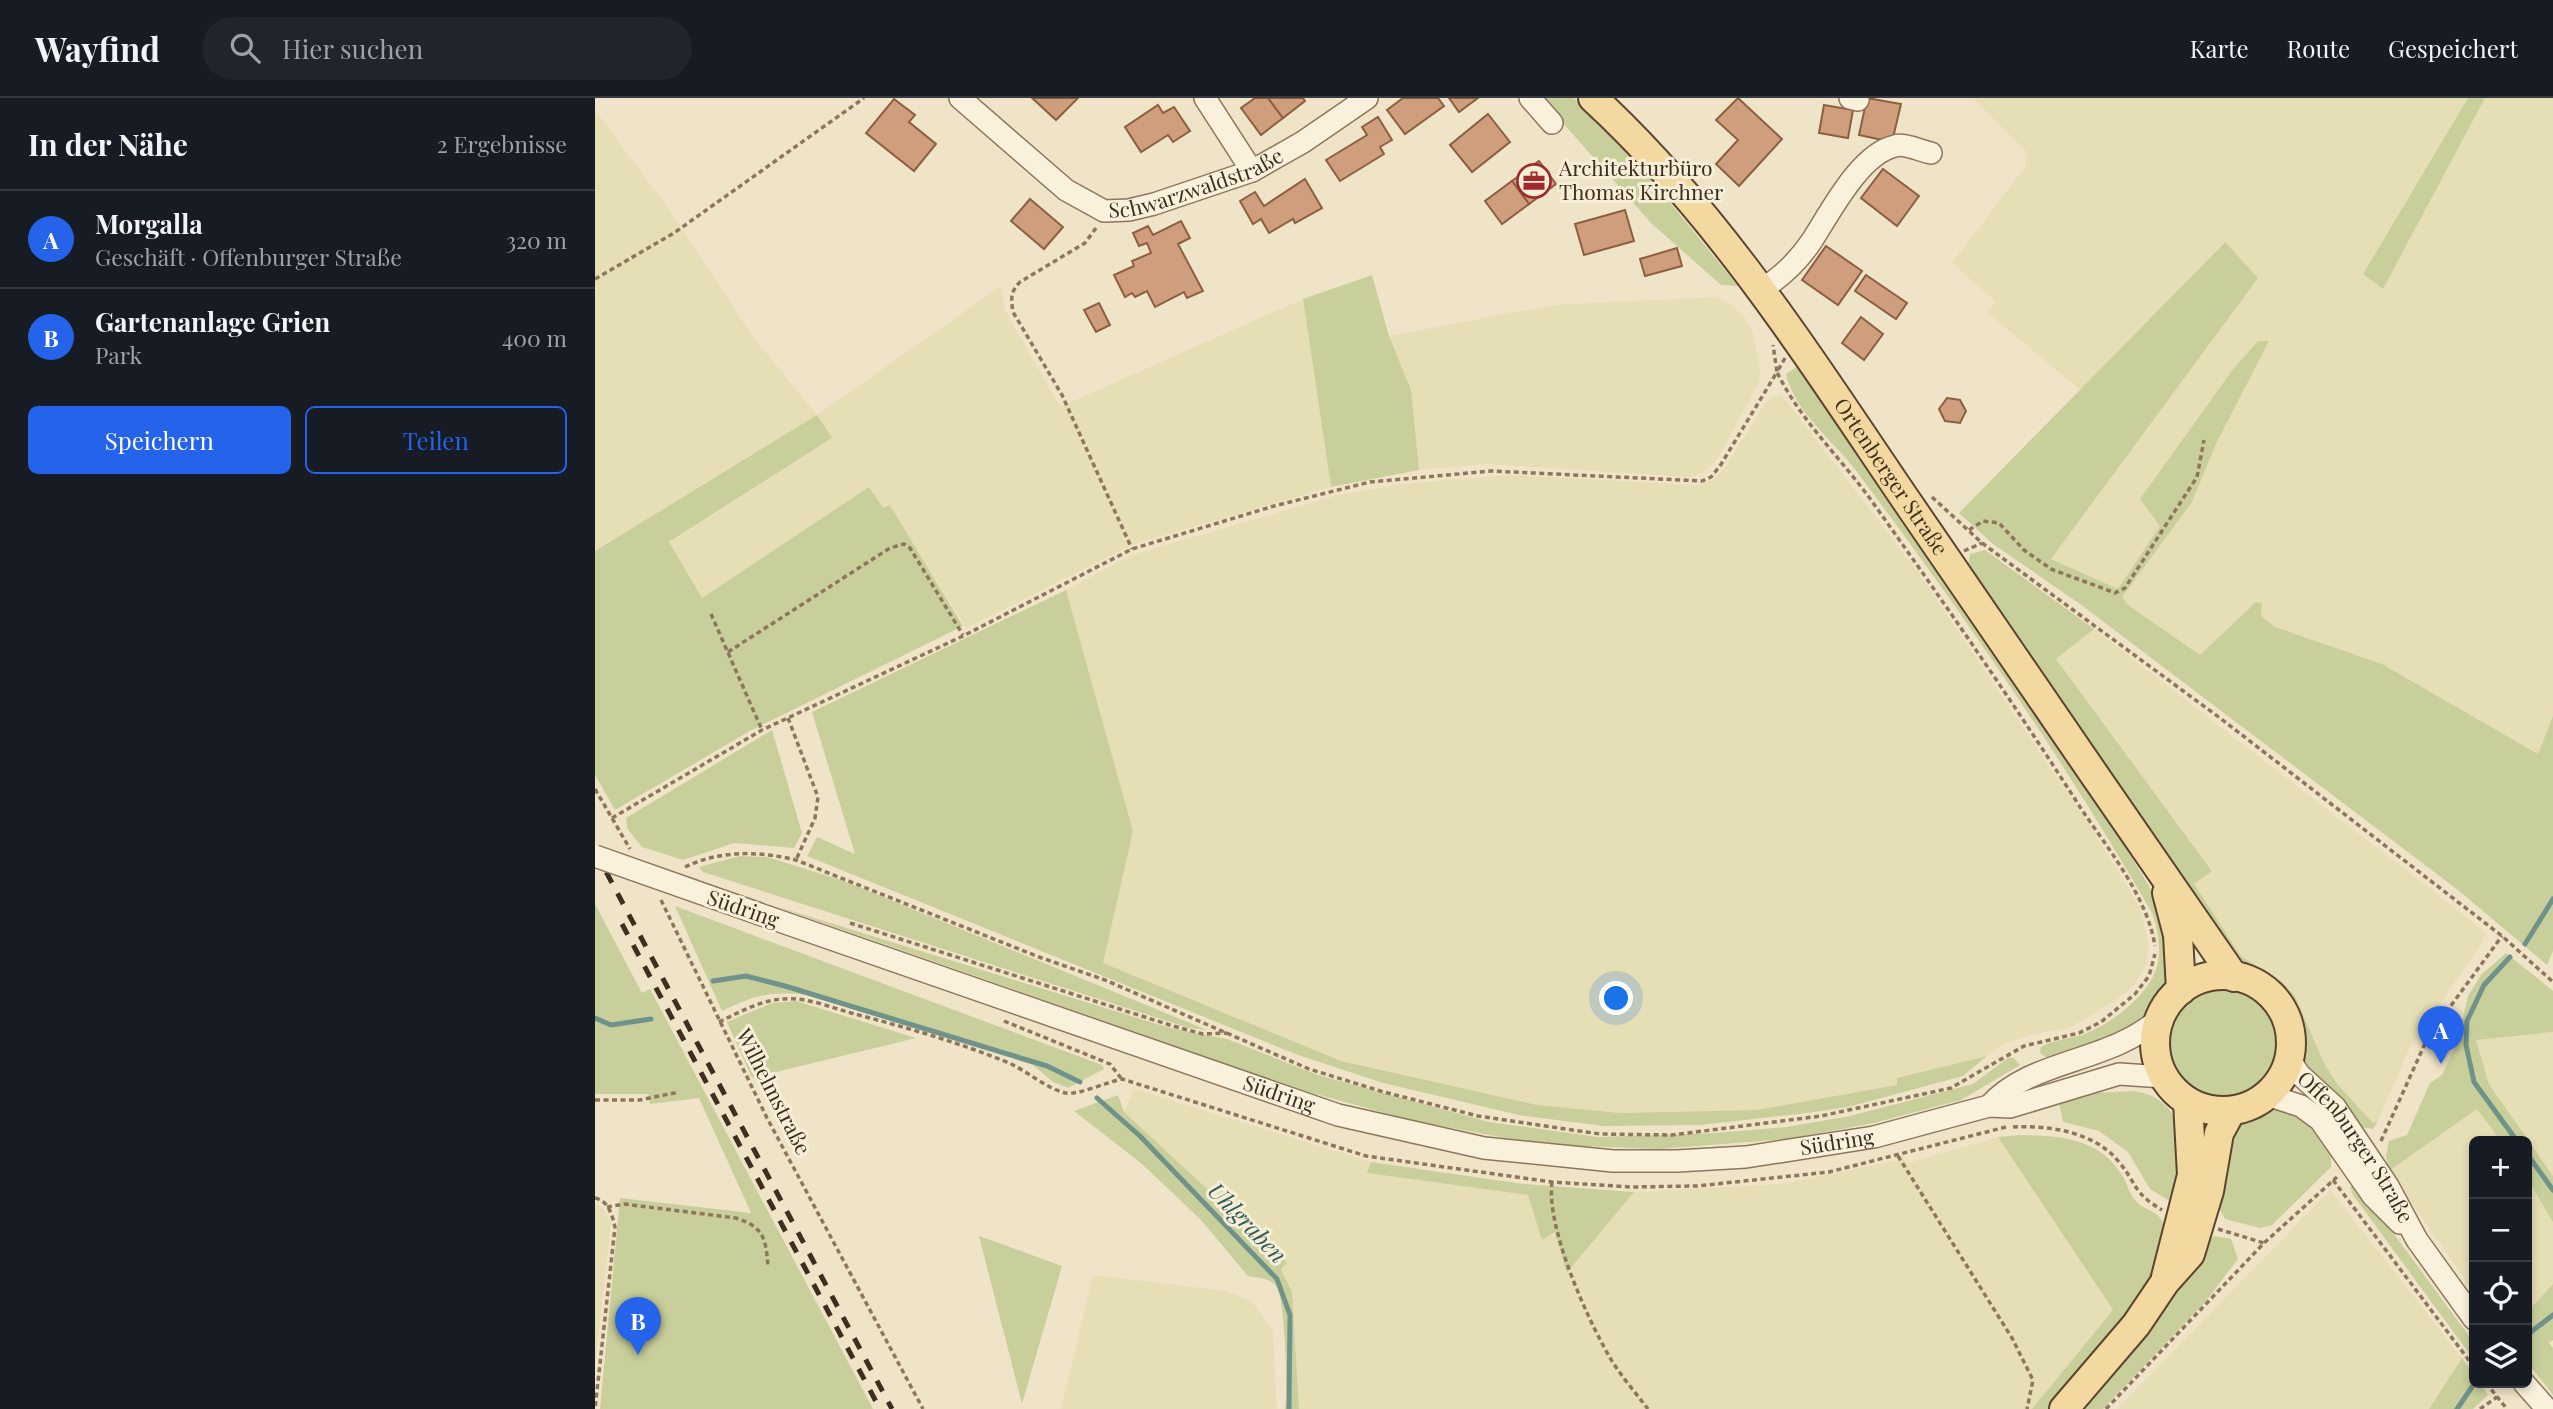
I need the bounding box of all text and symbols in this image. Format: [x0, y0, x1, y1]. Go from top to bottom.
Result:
search box [202, 17, 692, 80]
text: Wayfind [35, 26, 160, 70]
icon: search [226, 29, 264, 67]
text: Hier suchen [282, 31, 423, 66]
text: Karte [2190, 32, 2249, 64]
text: Route [2287, 32, 2350, 64]
text: Gespeichert [2388, 32, 2518, 64]
text: In der Nähe [28, 124, 188, 164]
text: 2 Ergebnisse [437, 128, 567, 159]
street label: Schwarzwaldstraße [1108, 140, 1287, 223]
place label: Architekturbüro Thomas Kirchner [1558, 153, 1724, 205]
office icon: Architekturbüro Thomas Kirchner [1515, 162, 1553, 200]
text: Morgalla [95, 206, 203, 241]
text: A [43, 224, 59, 255]
text: 320 m [506, 224, 567, 255]
text: Geschäft · Offenburger Straße [95, 241, 402, 272]
text: Gartenanlage Grien [95, 304, 330, 339]
text: B [43, 322, 59, 353]
text: 400 m [502, 322, 567, 353]
text: Park [95, 339, 142, 370]
street label: Ortenberger Straße [1829, 392, 1956, 560]
button: Speichern [28, 406, 291, 474]
button: Teilen [305, 406, 567, 474]
street label: Südring [704, 882, 784, 932]
your location [1599, 981, 1633, 1015]
pin: A [2418, 1006, 2464, 1064]
street label: Wilhelmstraße [731, 1022, 819, 1159]
street label: Offenburger Straße [2292, 1063, 2421, 1227]
street label: Südring [1240, 1067, 1320, 1118]
street label: Südring [1798, 1121, 1876, 1160]
map controls [2469, 1136, 2532, 1388]
button: + [2469, 1136, 2532, 1199]
water label: Uhlgraben [1202, 1175, 1294, 1269]
button: − [2469, 1199, 2532, 1262]
button: locate [2469, 1262, 2532, 1325]
pin: B [615, 1297, 661, 1355]
button: layers [2469, 1325, 2532, 1388]

